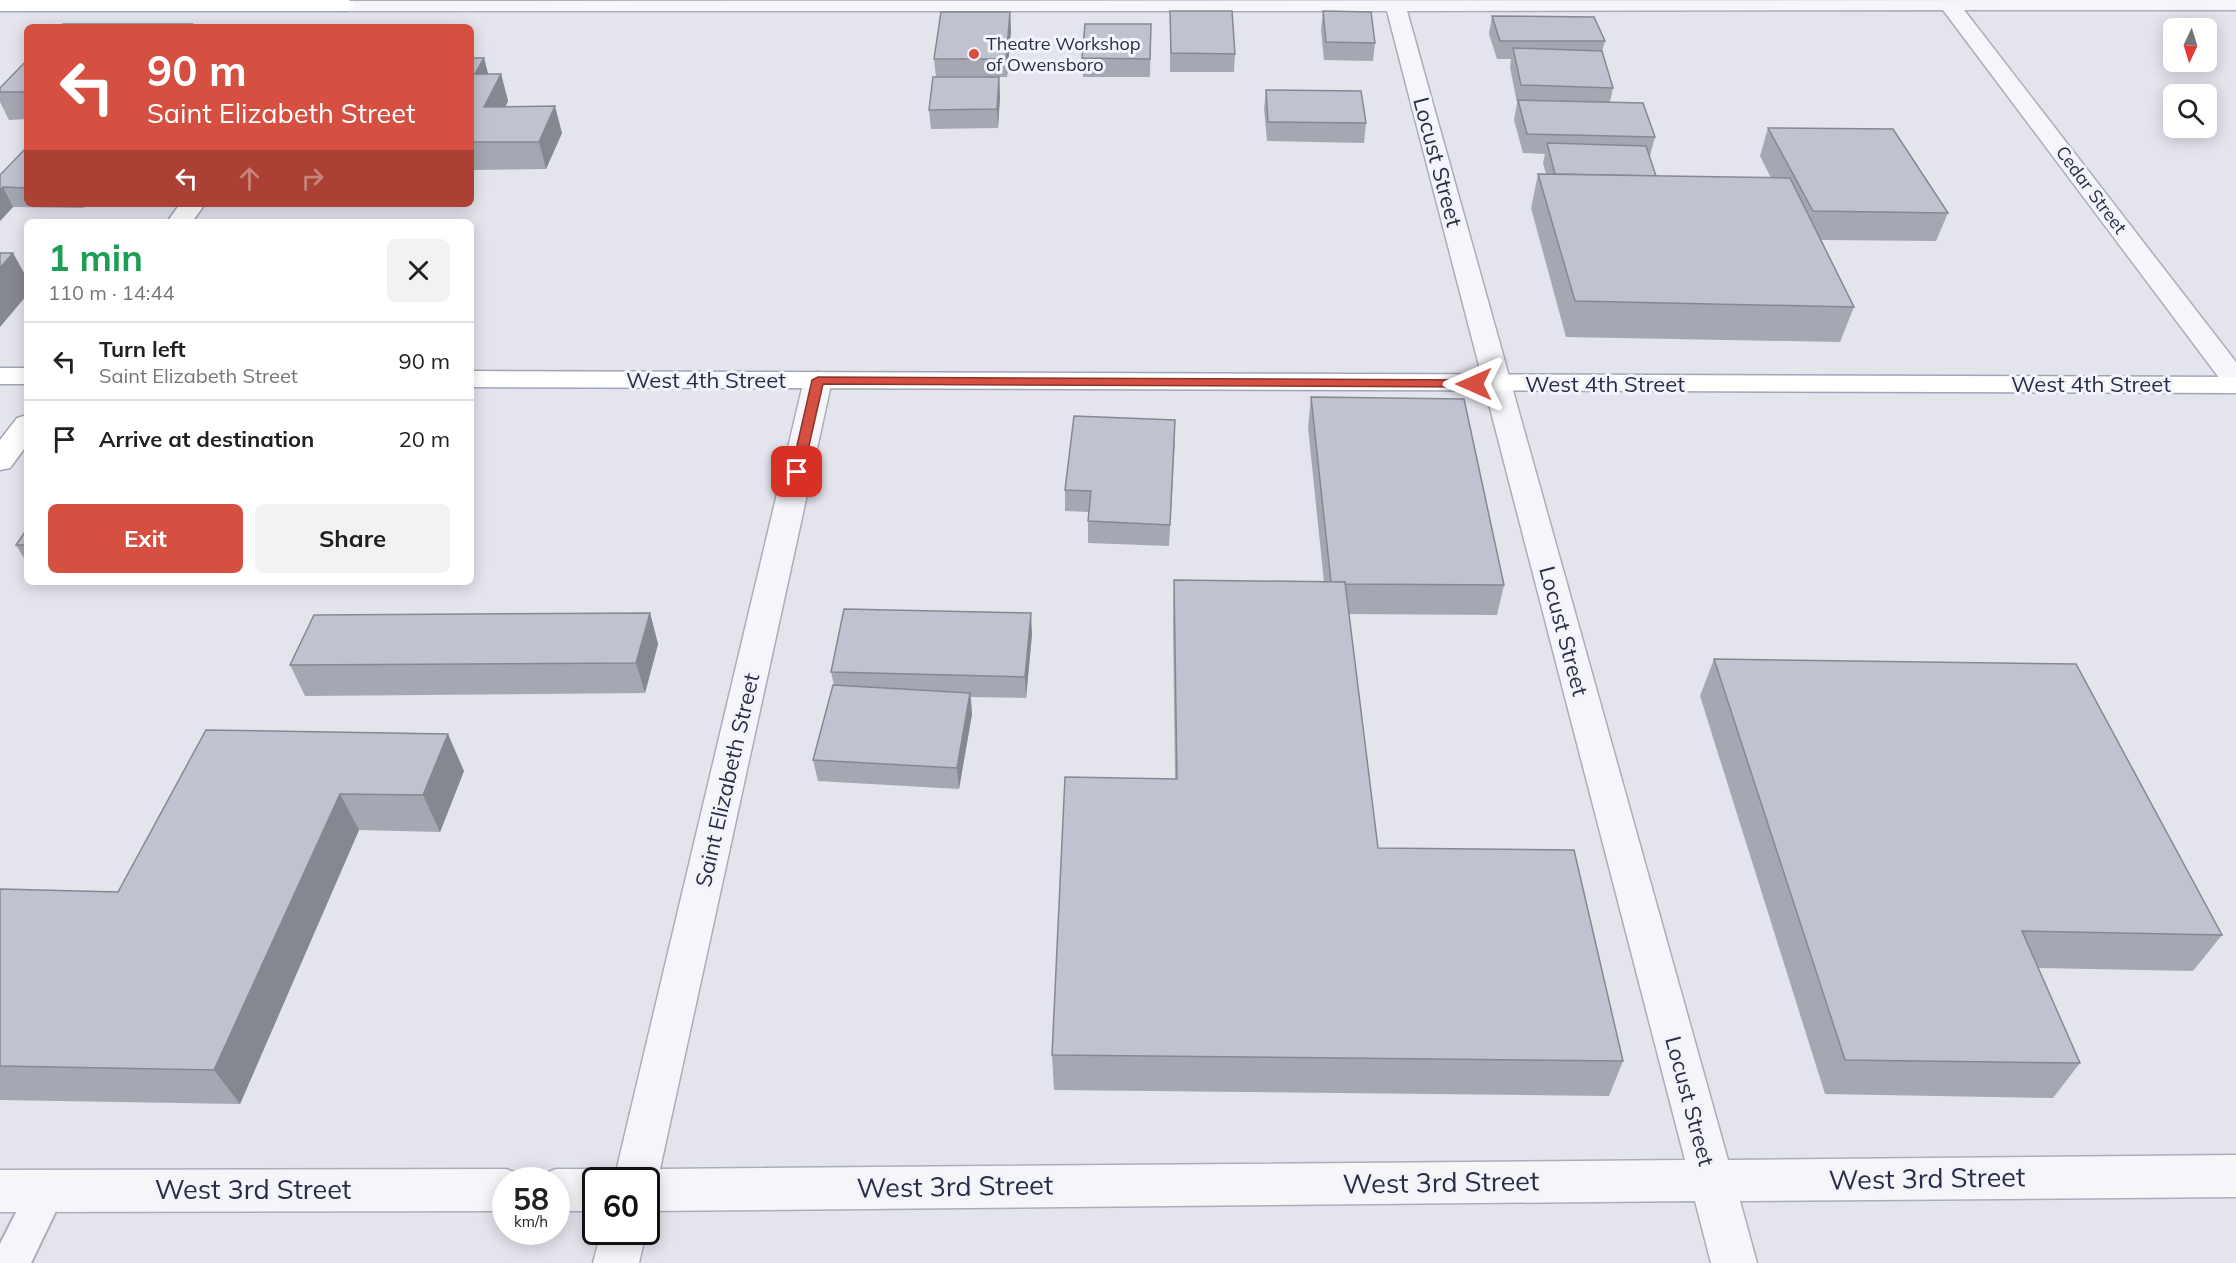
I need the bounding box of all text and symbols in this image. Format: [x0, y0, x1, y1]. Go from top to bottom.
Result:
north arrow [2163, 18, 2217, 72]
map controls [2163, 18, 2217, 138]
place label: Theatre Workshop of Owensboro [986, 32, 1141, 76]
text: 90 m [147, 44, 247, 97]
marker: Theatre Workshop of Owensboro [967, 47, 981, 61]
icon: left [48, 48, 126, 126]
button: search [2163, 84, 2217, 138]
street label: Locust Street [1407, 94, 1469, 230]
text: Saint Elizabeth Street [147, 96, 415, 130]
street label: Cedar Street [2051, 141, 2132, 238]
icon: left [170, 162, 203, 195]
icon: ahead [233, 162, 266, 195]
icon: right [296, 162, 329, 195]
text: 1 min [48, 235, 143, 280]
button: close [387, 239, 450, 302]
text: 110 m · 14:44 [48, 280, 174, 305]
text: Turn left [99, 335, 186, 363]
icon: left [48, 345, 81, 378]
text: 90 m [399, 347, 450, 375]
position arrow [1442, 352, 1506, 416]
text: Saint Elizabeth Street [99, 363, 298, 388]
street label: West 4th Street [626, 366, 786, 394]
street label: West 4th Street [1525, 370, 1685, 398]
street label: West 4th Street [2011, 370, 2171, 398]
icon: arrive [48, 423, 81, 456]
text: Arrive at destination [99, 425, 314, 453]
text: 20 m [399, 425, 450, 453]
pin [771, 446, 822, 497]
icon: arrive [780, 455, 813, 488]
button: Exit [48, 504, 243, 573]
button: Share [255, 504, 450, 573]
street label: Locust Street [1533, 563, 1595, 699]
street label: Saint Elizabeth Street [689, 670, 765, 890]
street label: Locust Street [1659, 1033, 1721, 1169]
street label: West 3rd Street [1828, 1159, 2026, 1197]
street label: West 3rd Street [1342, 1163, 1540, 1201]
speed limit sign: 60 [582, 1167, 660, 1245]
street label: West 3rd Street [856, 1167, 1054, 1205]
street label: West 3rd Street [155, 1172, 351, 1206]
text: 58 [513, 1180, 549, 1218]
text: km/h [514, 1212, 548, 1231]

